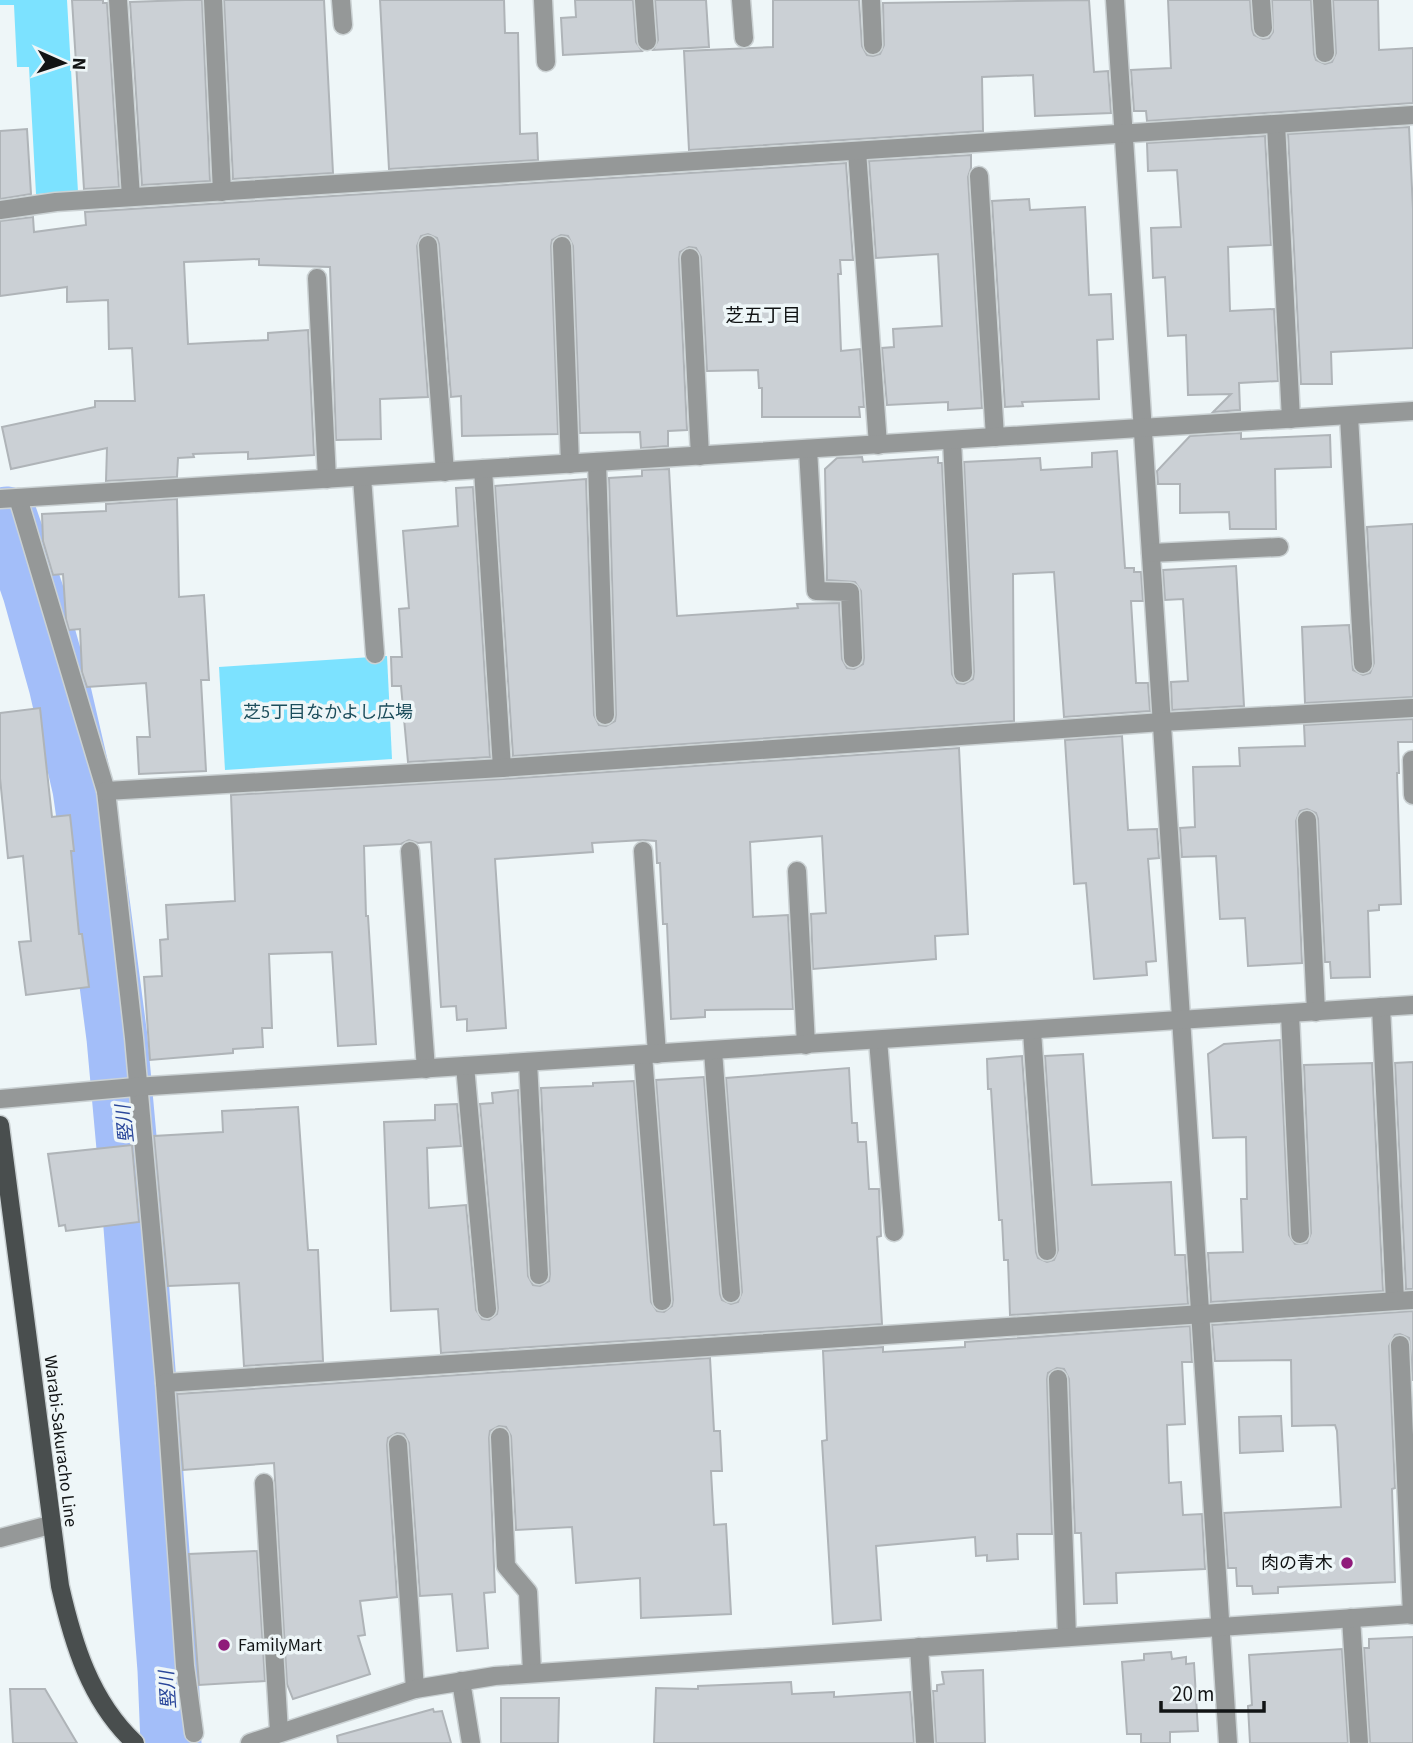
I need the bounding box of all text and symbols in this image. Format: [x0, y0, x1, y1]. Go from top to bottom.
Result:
north arrow [28, 28, 98, 98]
text: N [65, 57, 92, 71]
district label: 芝五丁目 [725, 303, 801, 330]
park label: 芝5丁目なかよし広場 [243, 700, 413, 725]
water label: 竪川 [110, 1102, 141, 1144]
street label: Warabi-Sakuracho Line [38, 1354, 83, 1528]
place label: 肉の青木 [1261, 1551, 1333, 1576]
marker: 肉の青木 [1339, 1555, 1355, 1571]
place label: FamilyMart [238, 1633, 322, 1658]
marker: FamilyMart [216, 1637, 232, 1653]
water label: 竪川 [154, 1668, 183, 1710]
scale bar [1161, 1670, 1264, 1714]
text: 20 m [1172, 1679, 1214, 1709]

